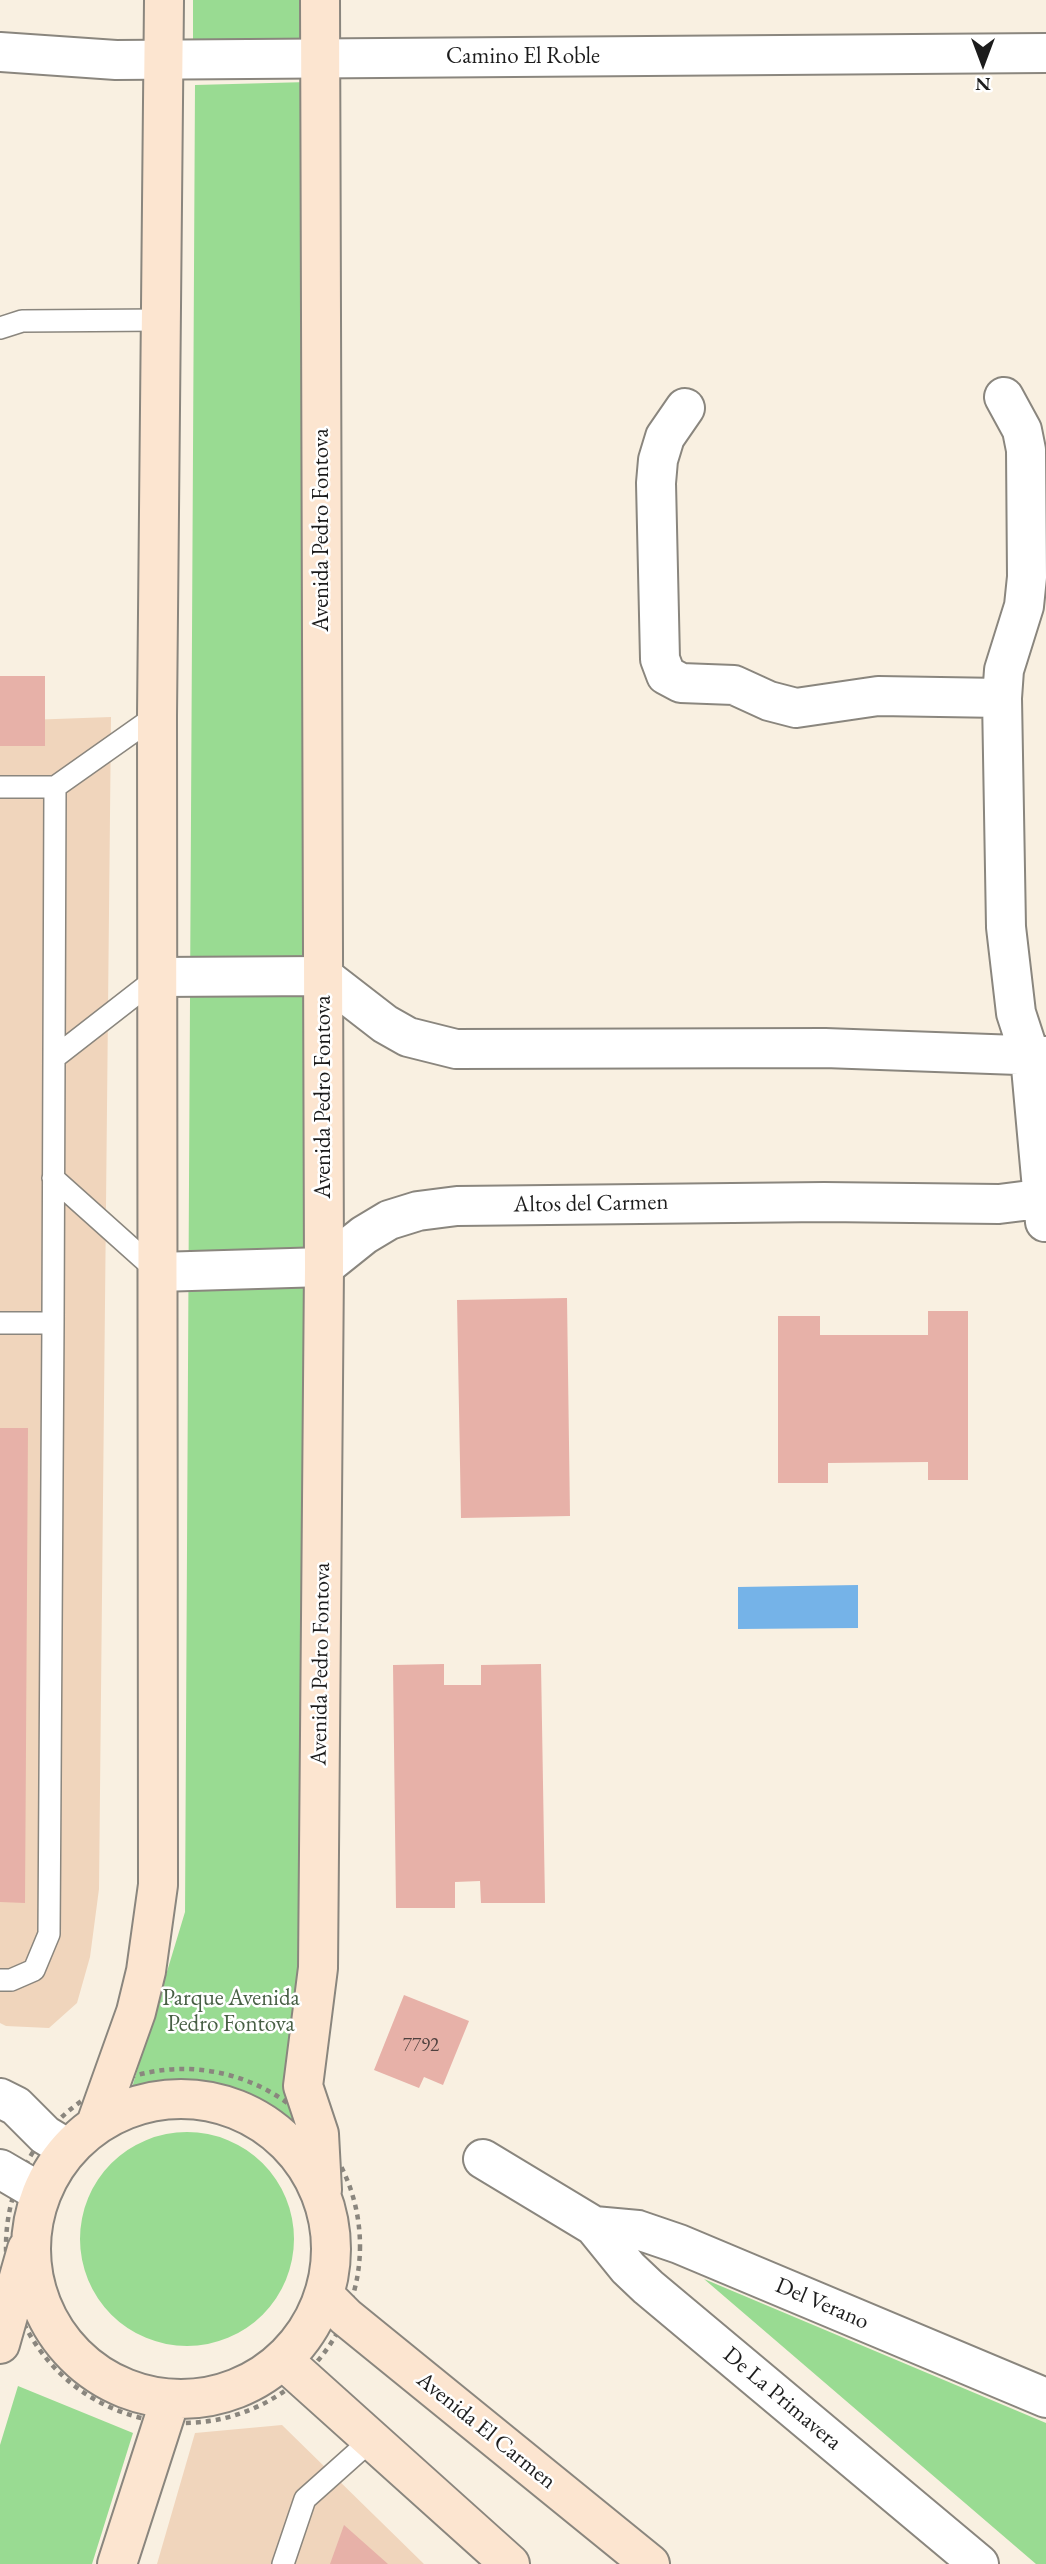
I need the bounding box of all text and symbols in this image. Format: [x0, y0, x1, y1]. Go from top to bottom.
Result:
north arrow [948, 28, 1018, 98]
street label: Camino El Roble [446, 43, 600, 71]
text: N [975, 72, 991, 97]
street label: Avenida Pedro Fontova [308, 428, 336, 632]
street label: Avenida Pedro Fontova [310, 995, 338, 1199]
street label: Altos del Carmen [513, 1189, 669, 1219]
street label: Avenida Pedro Fontova [305, 1562, 337, 1766]
park label: Parque Avenida Pedro Fontova [162, 1985, 300, 2039]
house number: 7792 [403, 2035, 439, 2057]
street label: Del Verano [771, 2272, 873, 2336]
street label: De La Primavera [717, 2341, 847, 2457]
street label: Avenida El Carmen [411, 2366, 561, 2496]

